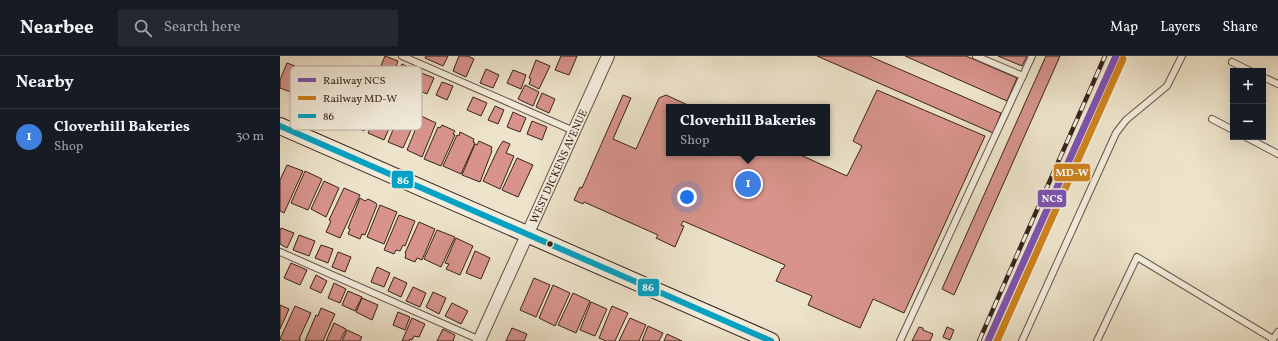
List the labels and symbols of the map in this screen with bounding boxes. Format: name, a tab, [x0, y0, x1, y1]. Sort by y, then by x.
legend	[290, 66, 422, 130]
text: Railway NCS	[323, 74, 386, 89]
text: Railway MD-W	[323, 92, 397, 107]
street label: WEST DICKENS AVENUE	[527, 107, 592, 226]
text: 86	[323, 110, 335, 125]
line badge: MD-W	[1053, 163, 1091, 182]
text: MD-W	[1055, 166, 1089, 181]
pin: 1	[735, 169, 761, 199]
line badge: 86	[391, 170, 414, 189]
text: 86	[397, 174, 409, 189]
your location	[677, 187, 697, 207]
line badge: NCS	[1037, 189, 1067, 208]
text: NCS	[1041, 192, 1063, 207]
unlabelled marker	[545, 239, 555, 249]
line badge: 86	[637, 278, 660, 297]
text: 86	[642, 281, 654, 296]

